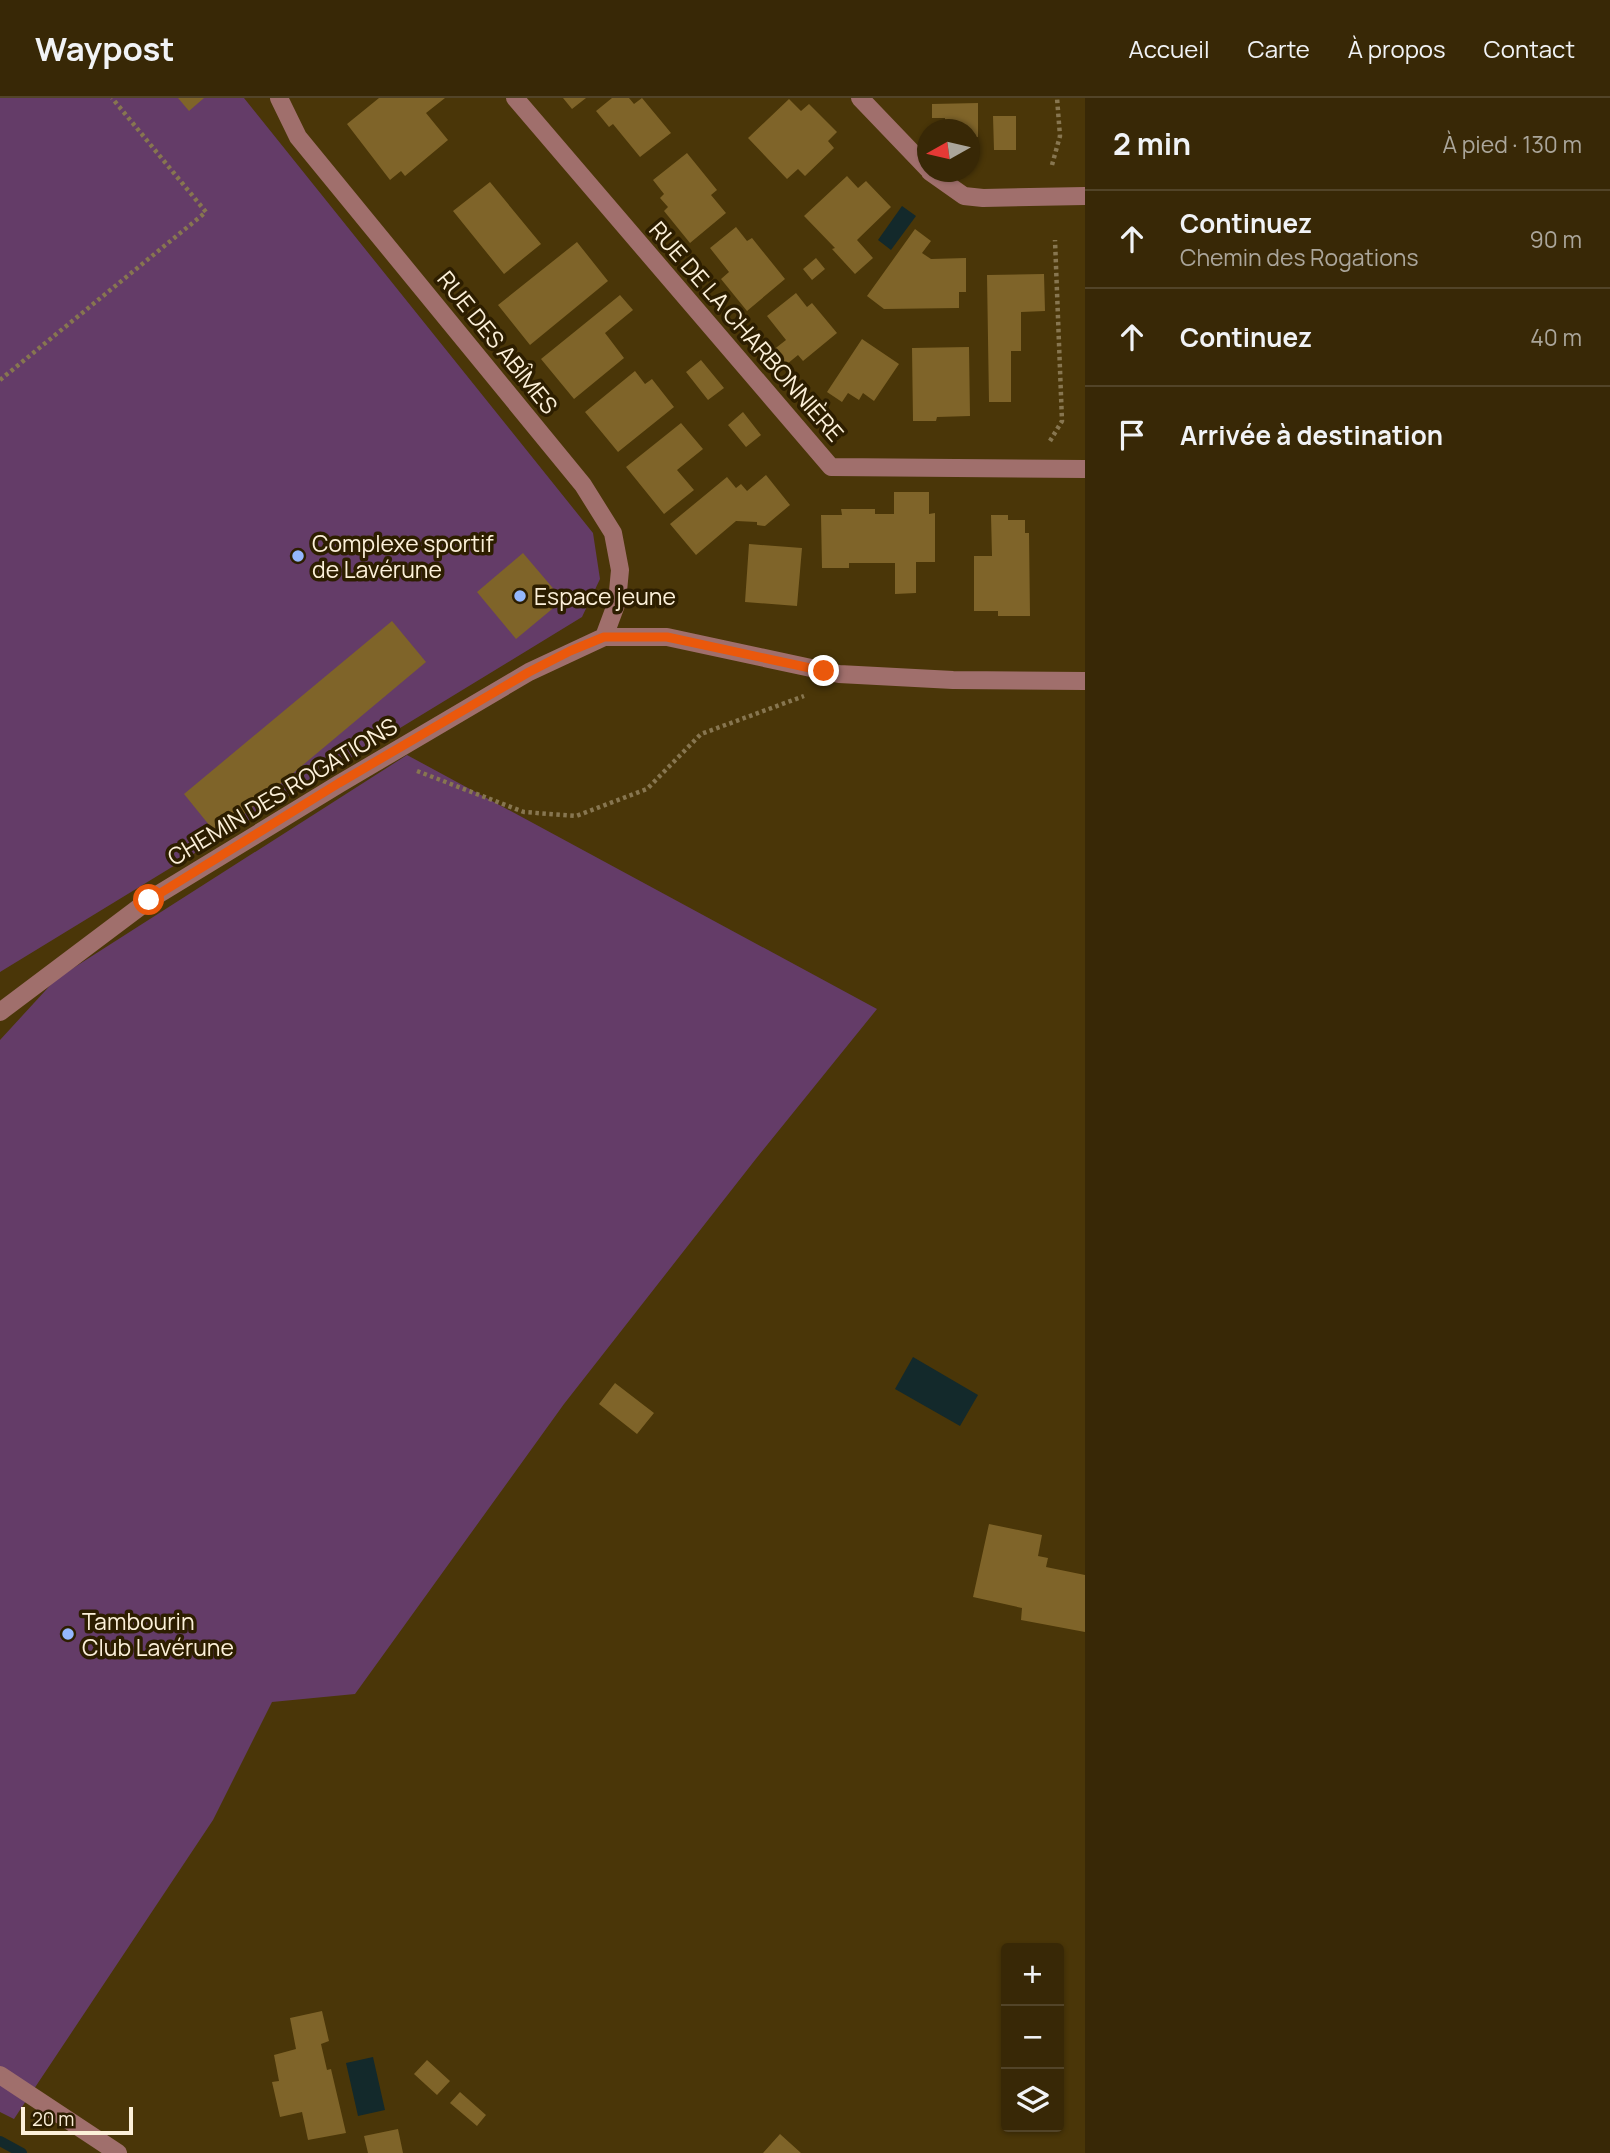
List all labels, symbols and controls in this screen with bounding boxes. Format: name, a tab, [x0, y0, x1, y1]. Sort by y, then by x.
text: Waypost	[35, 26, 175, 71]
text: Accueil	[1129, 32, 1209, 65]
text: Carte	[1247, 32, 1310, 65]
text: À propos	[1348, 32, 1446, 65]
text: Contact	[1484, 32, 1575, 65]
north arrow	[917, 119, 980, 182]
text: 2 min	[1113, 123, 1191, 164]
text: À pied · 130 m	[1443, 128, 1582, 160]
text: Continuez	[1180, 205, 1312, 241]
street label: RUE DE LA CHARBONNIÈRE	[642, 214, 852, 448]
icon: ahead	[1113, 220, 1151, 258]
text: 90 m	[1530, 223, 1582, 255]
text: Chemin des Rogations	[1180, 241, 1419, 273]
street label: RUE DES ABÎMES	[430, 264, 566, 420]
icon: ahead	[1113, 318, 1151, 356]
text: Continuez	[1180, 319, 1312, 355]
text: 40 m	[1530, 321, 1582, 353]
icon: arrive	[1113, 416, 1151, 454]
text: Arrivée à destination	[1180, 417, 1443, 453]
place label: Complexe sportif de Lavérune	[312, 527, 494, 585]
marker: Complexe sportif de Lavérune	[290, 548, 306, 564]
place label: Espace jeune	[534, 580, 676, 612]
marker: Espace jeune	[512, 588, 528, 604]
route end	[808, 655, 839, 686]
street label: CHEMIN DES ROGATIONS	[161, 710, 403, 872]
route start	[133, 884, 164, 915]
place label: Tambourin Club Lavérune	[82, 1605, 234, 1663]
marker: Tambourin Club Lavérune	[60, 1626, 76, 1642]
map controls	[1001, 1943, 1064, 2132]
button: +	[1001, 1943, 1064, 2006]
button: −	[1001, 2006, 1064, 2069]
button: layers	[1001, 2069, 1064, 2132]
scale bar	[21, 2104, 133, 2136]
text: 20 m	[32, 2106, 74, 2132]

